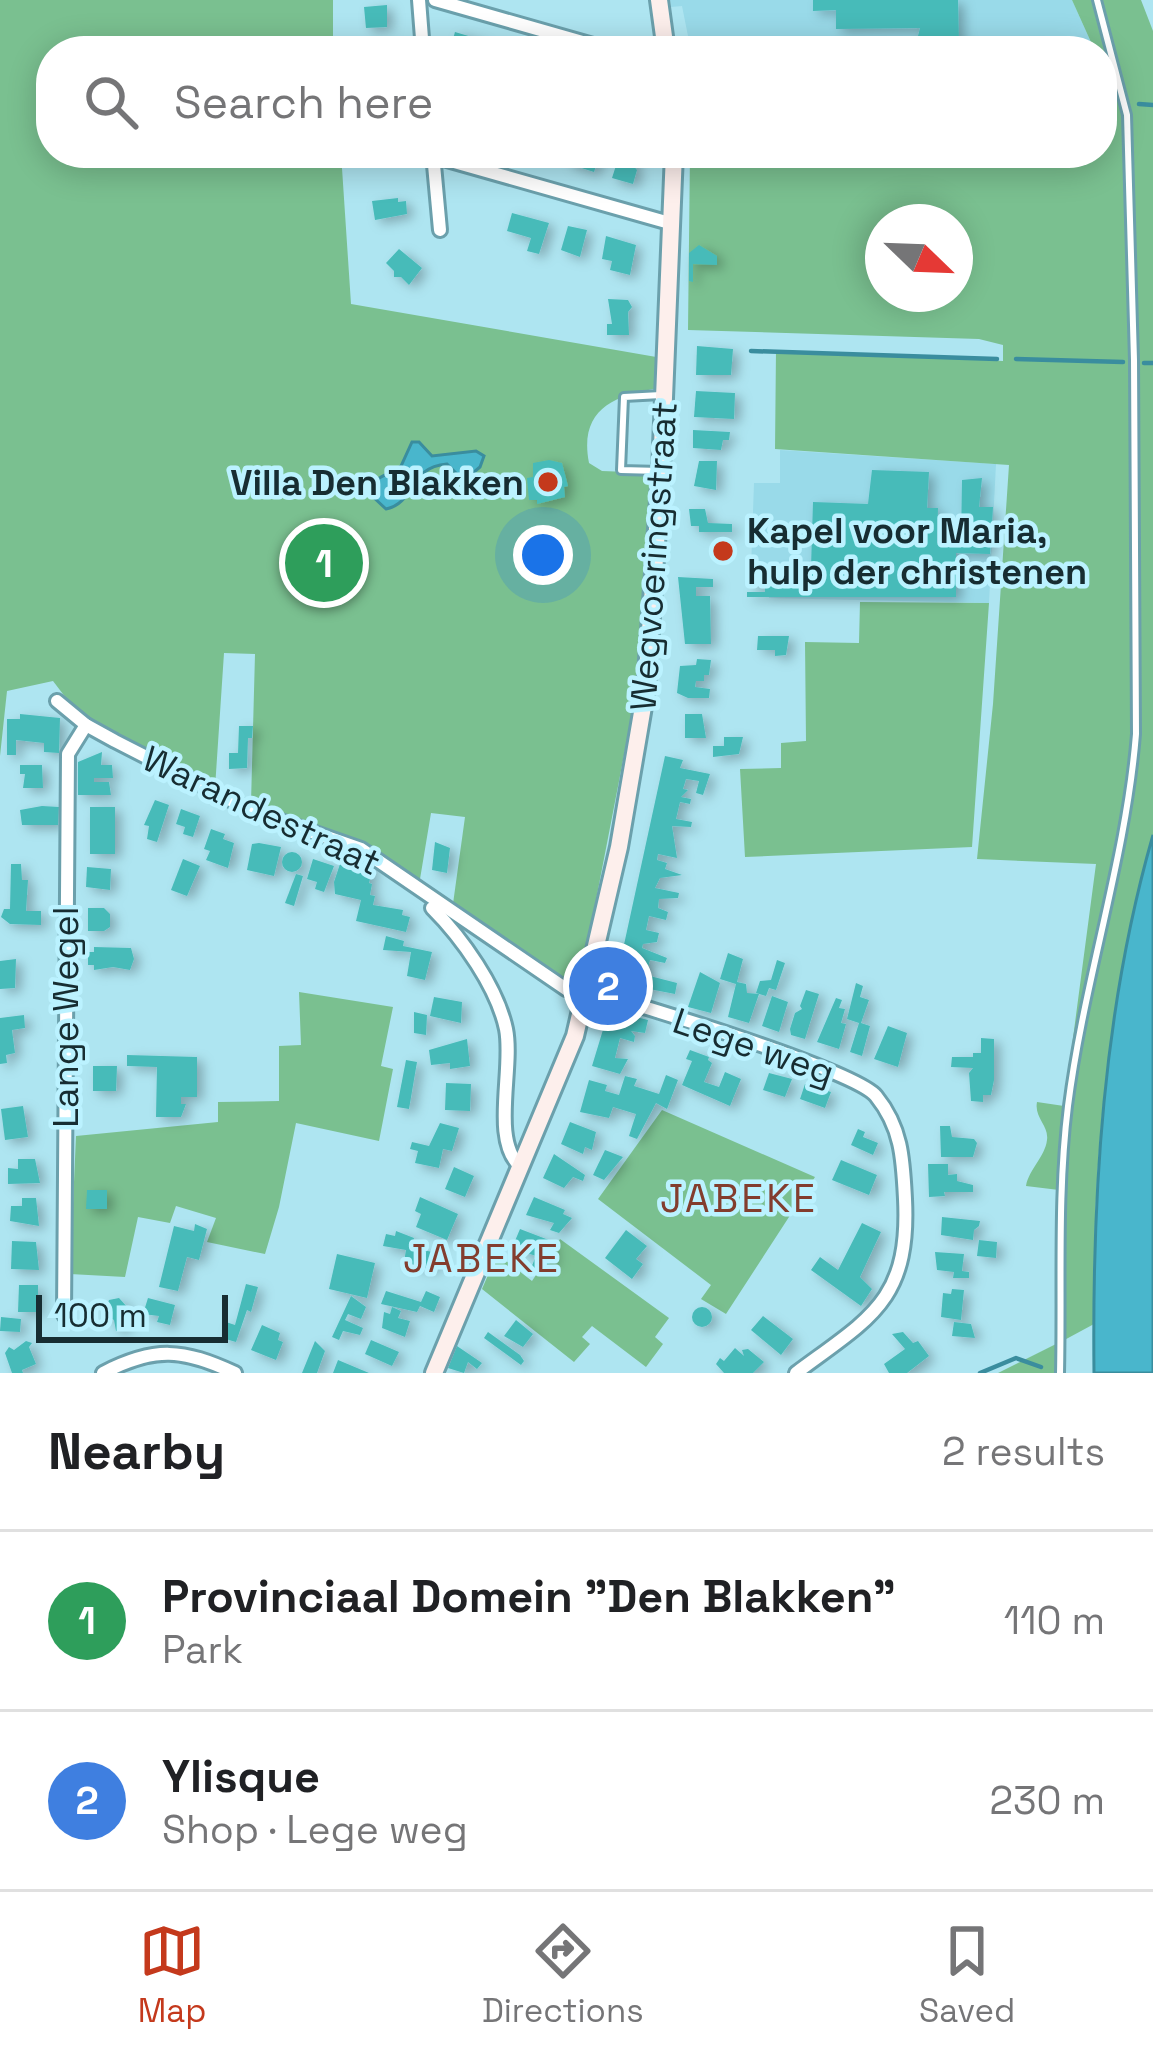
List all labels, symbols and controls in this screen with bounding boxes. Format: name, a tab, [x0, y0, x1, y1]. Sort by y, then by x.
search box	[36, 36, 1117, 168]
icon: search	[78, 69, 144, 135]
text: Search here	[174, 74, 433, 131]
north arrow	[865, 204, 973, 312]
street label: Wegvoeringstraat	[620, 400, 688, 712]
place label: Villa Den Blakken	[230, 460, 524, 506]
marker: Villa Den Blakken	[535, 469, 561, 495]
place label: Kapel voor Maria, hulp der christenen	[747, 508, 1087, 595]
pin: 1	[285, 518, 363, 608]
your location	[513, 525, 573, 585]
marker: Kapel voor Maria, hulp der christenen	[710, 538, 736, 564]
street label: Warandestraat	[135, 736, 388, 886]
street label: Lange Wegel	[43, 906, 89, 1128]
pin: 2	[569, 941, 647, 1031]
street label: Lege weg	[667, 998, 840, 1096]
district label: JABEKE	[660, 1174, 818, 1223]
district label: JABEKE	[403, 1234, 561, 1283]
scale bar	[36, 1289, 228, 1342]
text: 100 m	[54, 1295, 147, 1337]
text: Nearby	[48, 1419, 225, 1484]
text: 2 results	[942, 1427, 1105, 1476]
text: Provinciaal Domein "Den Blakken"	[162, 1568, 896, 1625]
text: 1	[78, 1596, 96, 1645]
text: 110 m	[1004, 1596, 1105, 1645]
text: Park	[162, 1625, 243, 1674]
text: Ylisque	[162, 1748, 320, 1805]
text: 2	[75, 1776, 99, 1825]
text: 230 m	[990, 1776, 1105, 1825]
text: Shop · Lege weg	[162, 1805, 468, 1854]
tab: Map	[138, 1918, 206, 2032]
tab: Directions	[482, 1918, 644, 2032]
tab: Saved	[919, 1918, 1015, 2032]

